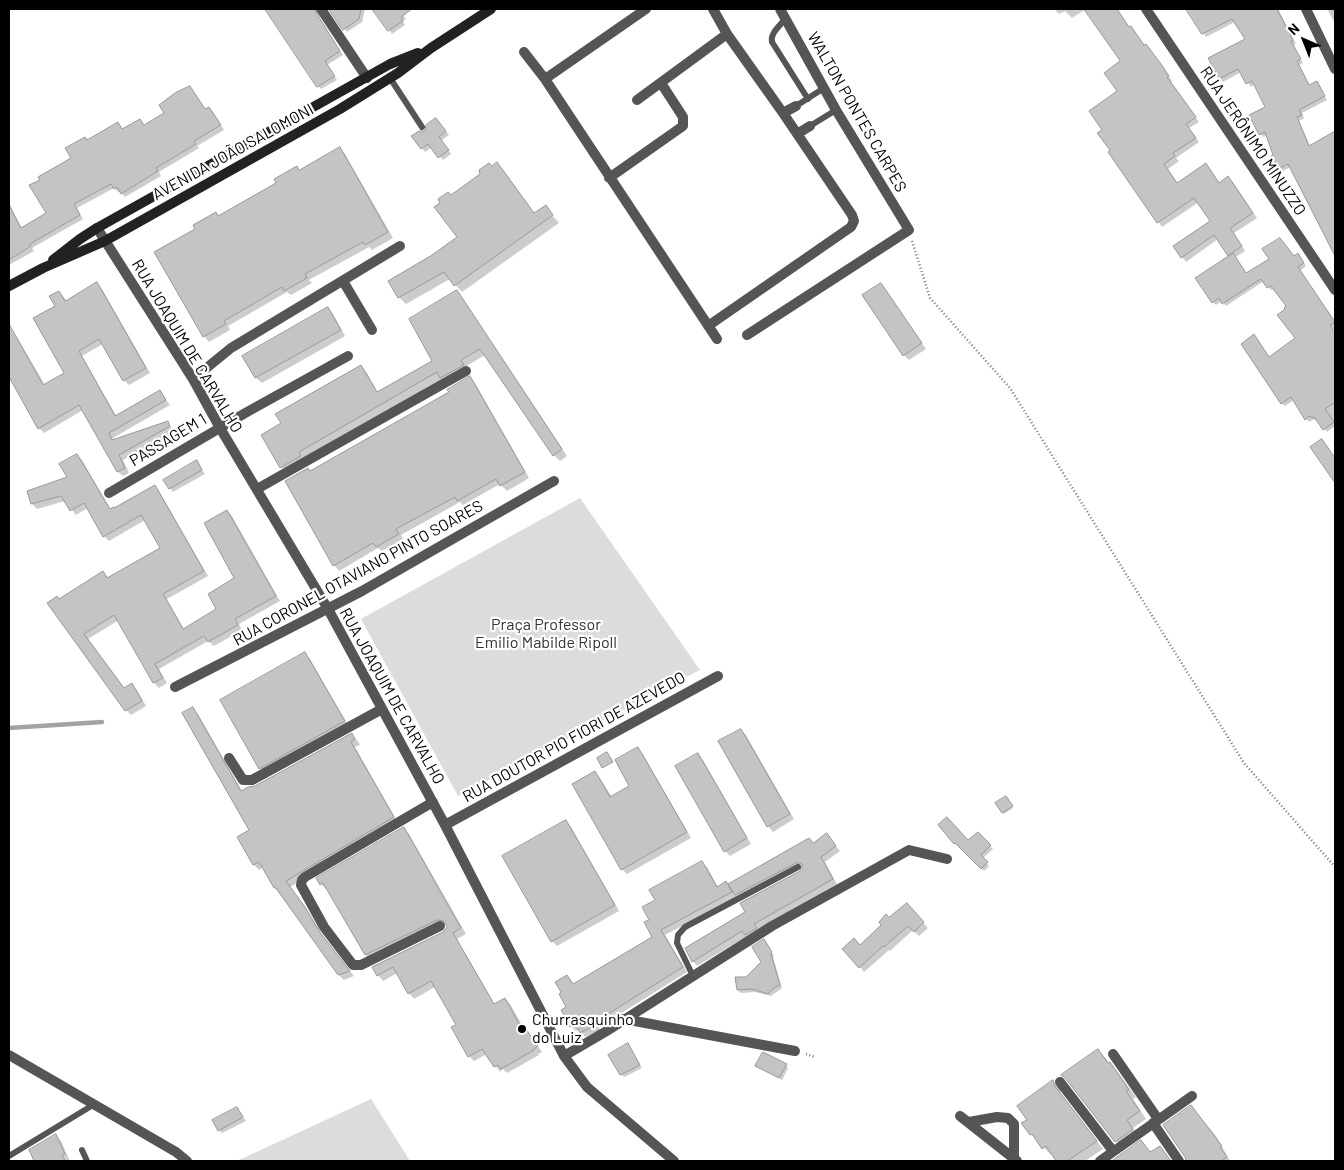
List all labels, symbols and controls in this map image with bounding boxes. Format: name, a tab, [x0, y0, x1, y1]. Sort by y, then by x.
north arrow	[1279, 15, 1329, 65]
text: N	[1284, 20, 1302, 38]
street label: WALTON PONTES CARPES	[803, 29, 911, 195]
street label: RUA JERÔNIMO MINUZZO	[1196, 63, 1310, 219]
street label: AVENIDA JOÃO SALOMONI	[149, 100, 317, 204]
street label: RUA JOAQUIM DE CARVALHO	[128, 256, 246, 436]
street label: PASSAGEM 1	[126, 410, 210, 470]
street label: RUA CORONEL OTAVIANO PINTO SOARES	[230, 496, 486, 650]
street label: RUA JOAQUIM DE CARVALHO	[335, 604, 449, 788]
park label: Praça Professor Emilio Mabilde Ripoll	[475, 615, 617, 653]
street label: RUA DOUTOR PIO FIORI DE AZEVEDO	[459, 668, 689, 806]
place label: Churrasquinho do Luiz	[532, 1010, 634, 1048]
marker: Churrasquinho do Luiz	[516, 1023, 528, 1035]

